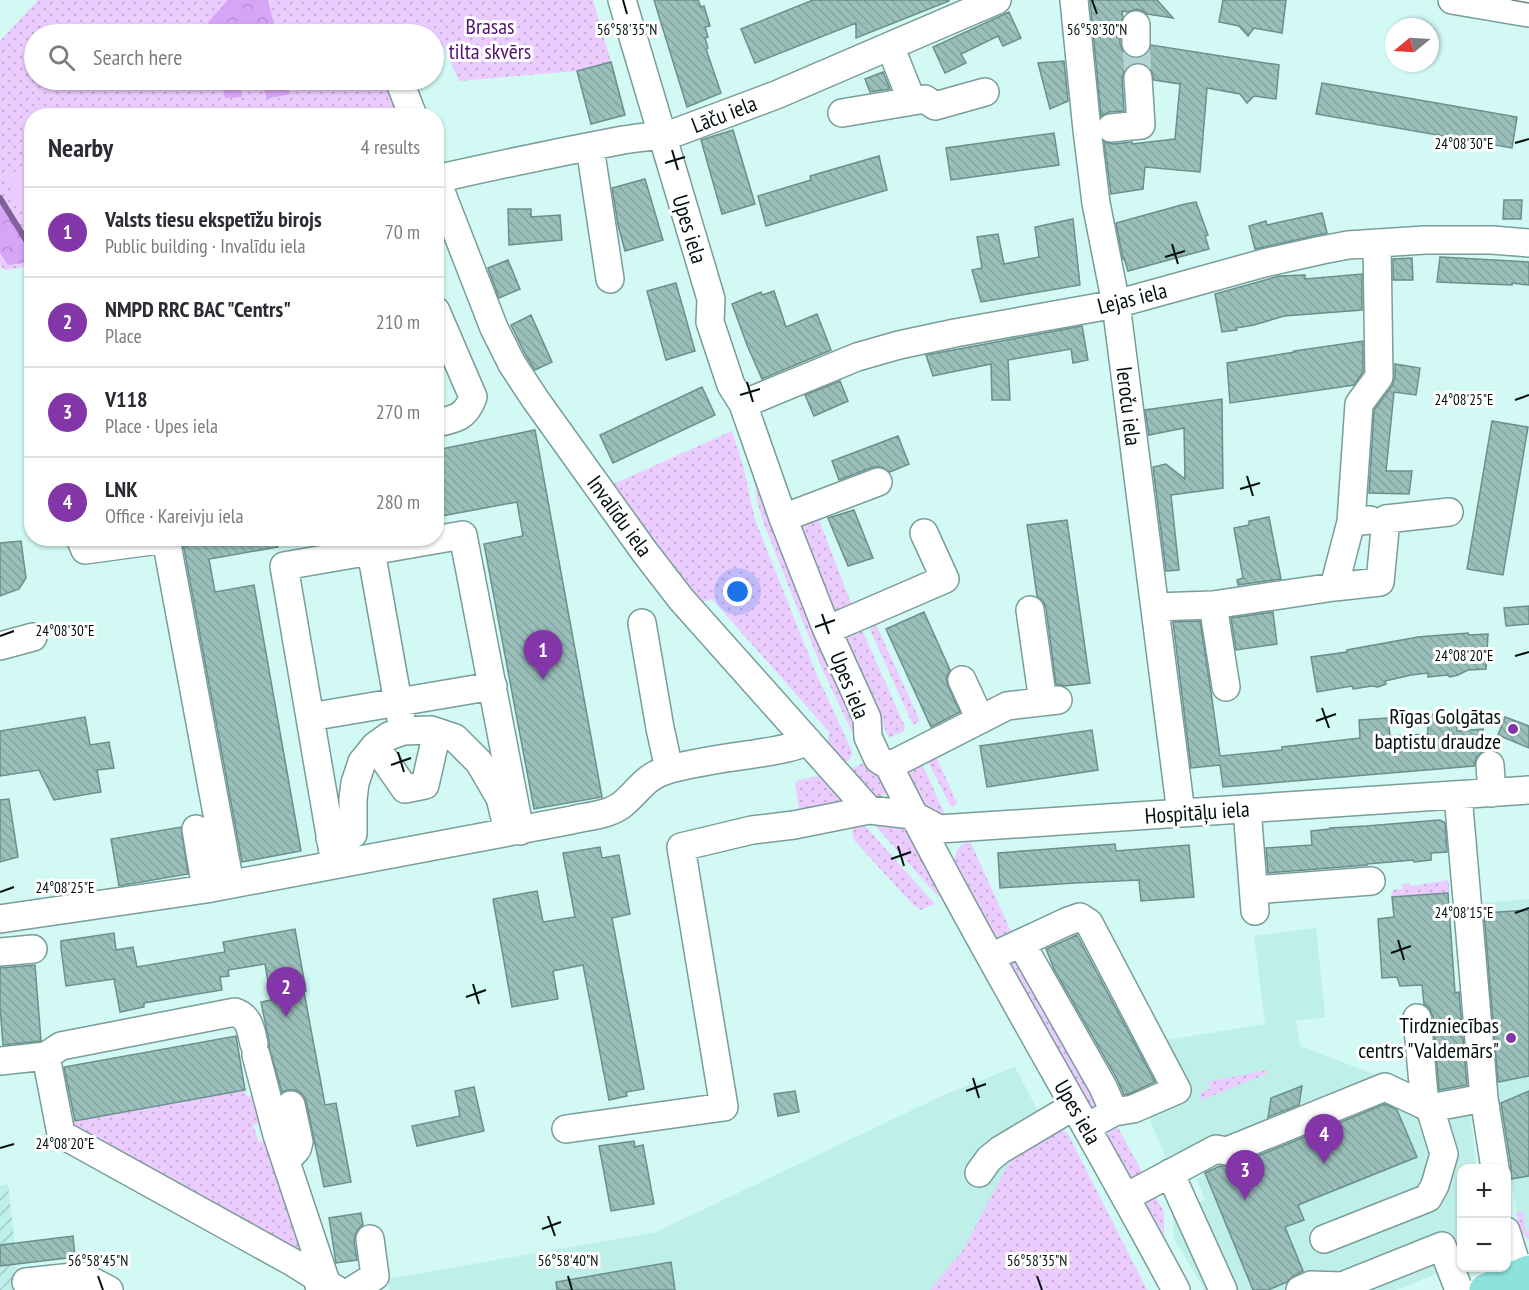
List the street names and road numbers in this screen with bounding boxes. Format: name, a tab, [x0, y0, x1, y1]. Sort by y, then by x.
street label: Lāču iela	[687, 89, 761, 139]
street label: Upes iela	[666, 191, 714, 267]
street label: Lejas iela	[1094, 276, 1170, 320]
street label: Ieroču iela	[1110, 365, 1148, 447]
street label: Invalīdu iela	[581, 470, 659, 562]
street label: Upes iela	[824, 647, 876, 723]
street label: Hospitāļu iela	[1144, 794, 1250, 830]
street label: Upes iela	[1048, 1075, 1108, 1149]

